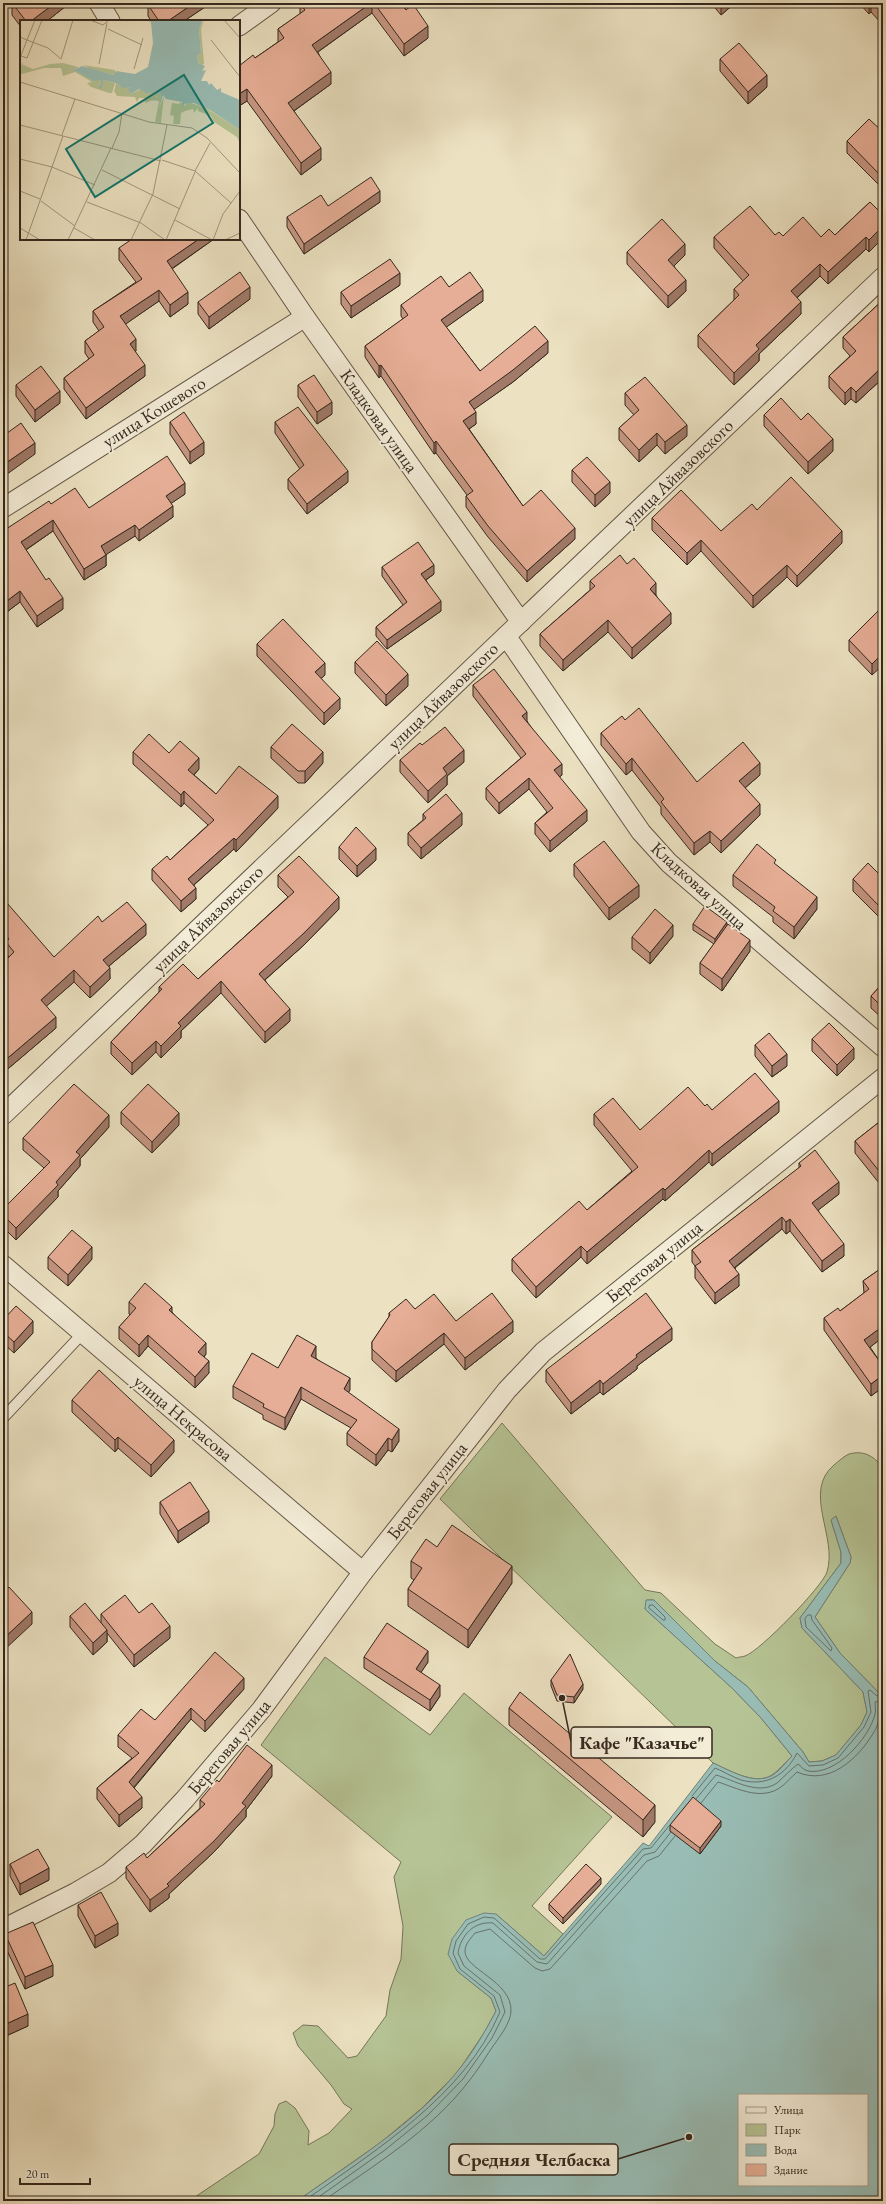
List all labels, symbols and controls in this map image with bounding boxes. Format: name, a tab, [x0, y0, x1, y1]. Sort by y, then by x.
inset map	[20, 20, 240, 240]
street label: Кладковая улица	[335, 364, 424, 478]
street label: улица Кошевого	[98, 371, 210, 452]
street label: улица Айвазовского	[617, 414, 738, 531]
street label: улица Айвазовского	[382, 637, 503, 754]
street label: Кладковая улица	[646, 836, 753, 935]
street label: улица Айвазовского	[147, 860, 268, 977]
street label: Береговая улица	[601, 1215, 707, 1308]
street label: улица Некрасова	[129, 1369, 238, 1466]
street label: Береговая улица	[381, 1437, 472, 1544]
street label: Береговая улица	[182, 1694, 276, 1799]
callout: Кафе "Казачье"	[571, 1727, 712, 1758]
text: Кафе "Казачье"	[579, 1730, 705, 1755]
legend	[738, 2094, 868, 2186]
text: Улица	[773, 2102, 804, 2118]
text: Парк	[774, 2122, 801, 2138]
text: Вода	[774, 2142, 797, 2158]
callout: Средняя Челбаска	[449, 2144, 618, 2175]
text: Средняя Челбаска	[457, 2147, 611, 2172]
scale bar	[20, 2160, 90, 2186]
text: Здание	[774, 2162, 808, 2178]
text: 20 m	[26, 2166, 50, 2182]

